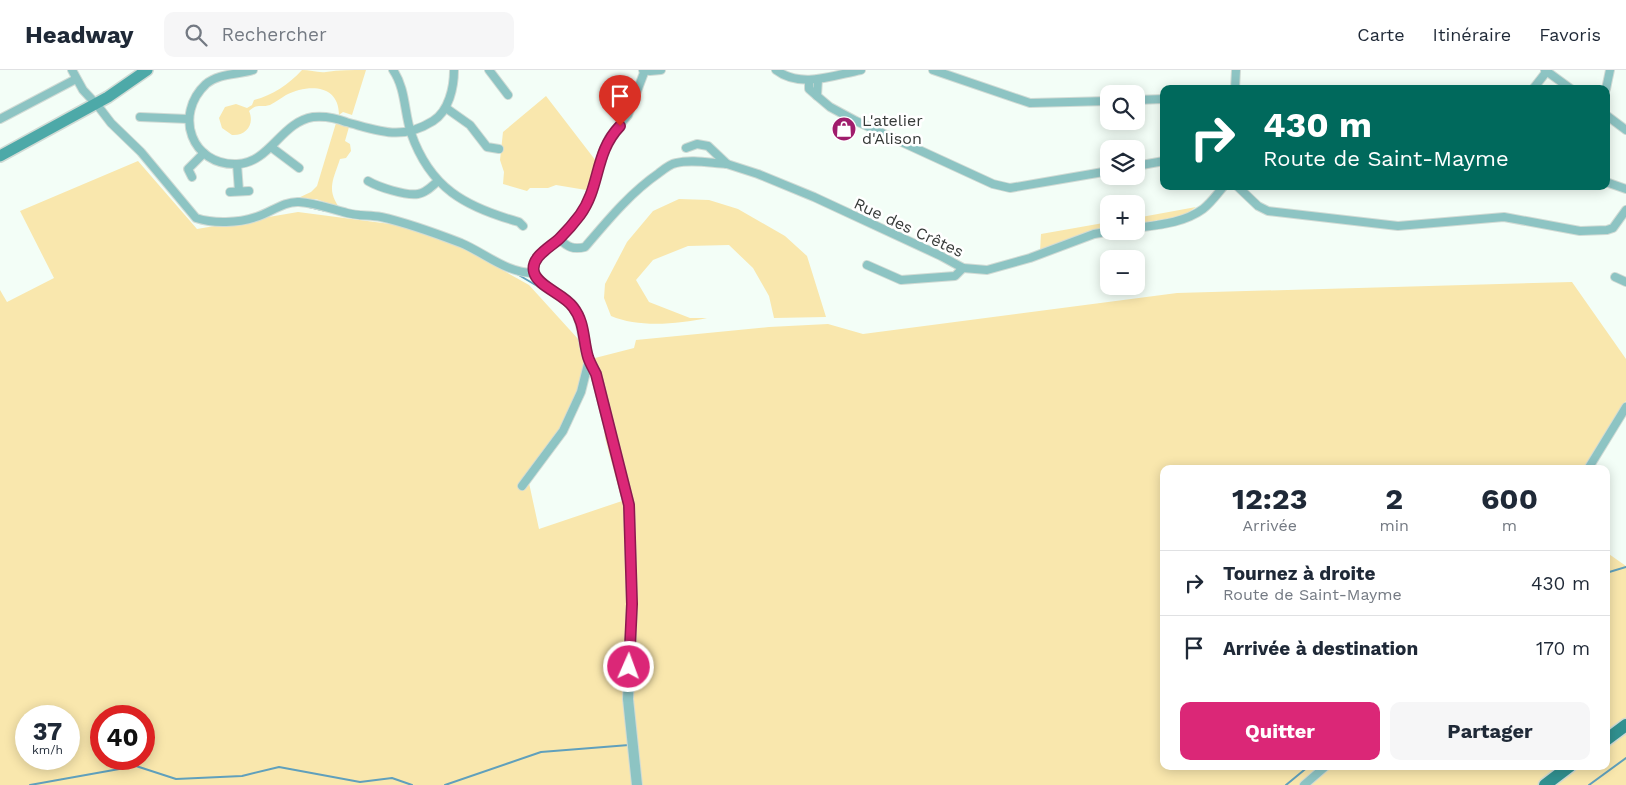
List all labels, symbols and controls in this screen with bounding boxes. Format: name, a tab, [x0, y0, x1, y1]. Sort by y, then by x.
search box	[164, 12, 514, 57]
text: Headway	[25, 21, 134, 49]
icon: search	[182, 21, 210, 49]
text: Rechercher	[222, 23, 327, 46]
text: Carte	[1357, 24, 1405, 45]
text: Itinéraire	[1433, 24, 1511, 45]
text: Favoris	[1539, 24, 1601, 45]
pin	[599, 75, 641, 126]
icon: arrive	[606, 82, 634, 110]
map controls	[1100, 85, 1145, 295]
button: search	[1100, 85, 1145, 130]
text: 430 m	[1263, 104, 1372, 146]
icon: right	[1180, 105, 1245, 170]
place label: L'atelier d'Alison	[862, 111, 923, 148]
shop icon: L'atelier d'Alison	[831, 116, 857, 142]
button: layers	[1100, 140, 1145, 185]
text: Route de Saint-Mayme	[1263, 146, 1509, 171]
street label: Rue des Crêtes	[851, 194, 967, 261]
button: +	[1100, 195, 1145, 240]
button: −	[1100, 250, 1145, 295]
text: 12:23	[1232, 481, 1308, 516]
text: 2	[1385, 481, 1403, 516]
text: 600	[1481, 481, 1538, 516]
text: Arrivée	[1242, 516, 1297, 535]
text: min	[1379, 516, 1409, 535]
text: m	[1502, 516, 1517, 535]
text: Tournez à droite	[1223, 562, 1375, 585]
icon: right	[1180, 569, 1208, 597]
text: 430 m	[1531, 572, 1590, 595]
text: Route de Saint-Mayme	[1223, 585, 1402, 604]
icon: arrive	[1180, 634, 1208, 662]
text: Arrivée à destination	[1223, 637, 1418, 660]
text: 170 m	[1536, 637, 1590, 660]
position arrow	[602, 640, 654, 692]
button: Quitter	[1180, 702, 1380, 760]
button: Partager	[1390, 702, 1590, 760]
speed limit sign: 40	[90, 705, 155, 770]
text: 37	[33, 717, 62, 746]
text: km/h	[32, 743, 63, 757]

